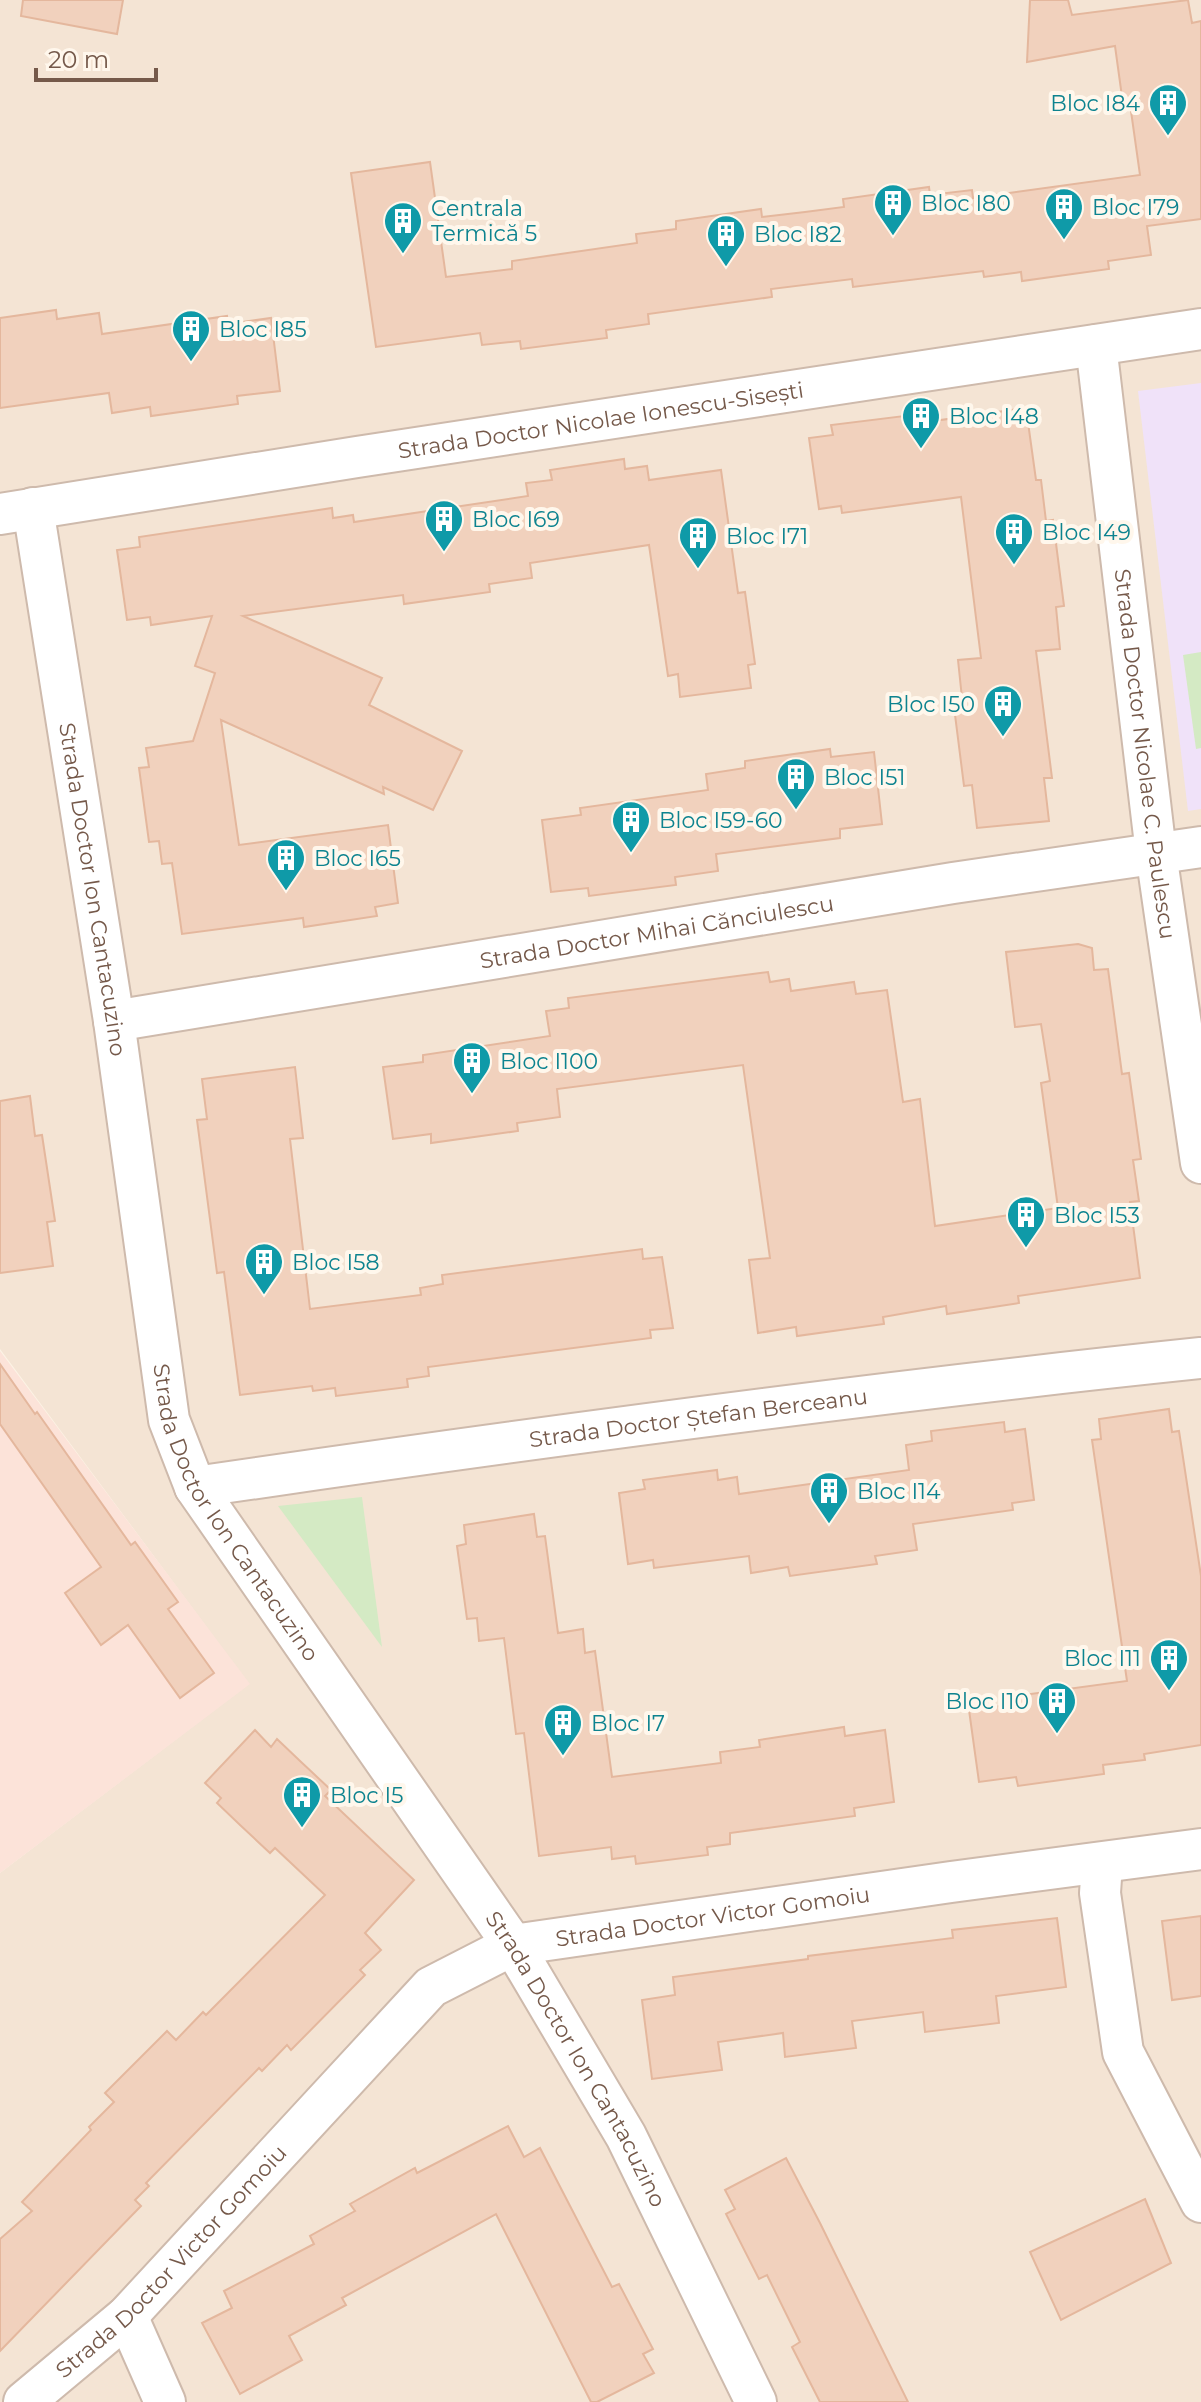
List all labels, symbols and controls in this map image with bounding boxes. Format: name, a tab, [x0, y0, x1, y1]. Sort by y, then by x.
scale bar	[36, 32, 156, 82]
text: 20 m	[48, 45, 109, 74]
building icon: Bloc I84	[1147, 82, 1189, 137]
place label: Bloc I84	[1050, 90, 1140, 117]
building icon: Bloc I80	[872, 182, 914, 237]
building icon: Bloc I79	[1043, 186, 1085, 241]
place label: Bloc I80	[921, 190, 1011, 217]
place label: Bloc I79	[1092, 194, 1179, 221]
place label: Centrala Termică 5	[431, 195, 537, 247]
building icon: Centrala Termică 5	[382, 200, 424, 255]
building icon: Bloc I82	[705, 213, 747, 268]
place label: Bloc I82	[754, 221, 842, 248]
building icon: Bloc I85	[170, 308, 212, 363]
place label: Bloc I85	[219, 316, 307, 343]
street label: Strada Doctor Nicolae Ionescu-Sisești	[396, 376, 805, 465]
building icon: Bloc I48	[900, 395, 942, 450]
place label: Bloc I48	[949, 403, 1039, 430]
building icon: Bloc I69	[423, 498, 465, 553]
place label: Bloc I69	[472, 506, 560, 533]
building icon: Bloc I49	[993, 511, 1035, 566]
building icon: Bloc I71	[677, 515, 719, 570]
place label: Bloc I49	[1042, 519, 1131, 546]
place label: Bloc I71	[726, 523, 808, 550]
street label: Strada Doctor Nicolae C. Paulescu	[1109, 567, 1181, 941]
building icon: Bloc I50	[982, 683, 1024, 738]
place label: Bloc I50	[887, 691, 975, 718]
street label: Strada Doctor Ion Cantacuzino	[53, 721, 132, 1058]
building icon: Bloc I51	[775, 756, 817, 811]
place label: Bloc I51	[824, 764, 906, 791]
building icon: Bloc I59-60	[610, 799, 652, 854]
place label: Bloc I59-60	[659, 807, 783, 834]
building icon: Bloc I65	[265, 837, 307, 892]
place label: Bloc I65	[314, 845, 401, 872]
street label: Strada Doctor Mihai Cănciulescu	[478, 890, 836, 975]
building icon: Bloc I100	[451, 1040, 493, 1095]
place label: Bloc I100	[500, 1048, 598, 1075]
building icon: Bloc I53	[1005, 1194, 1047, 1249]
place label: Bloc I53	[1054, 1202, 1140, 1229]
building icon: Bloc I58	[243, 1241, 285, 1296]
place label: Bloc I58	[292, 1249, 380, 1276]
street label: Strada Doctor Ion Cantacuzino	[147, 1362, 325, 1666]
street label: Strada Doctor Ștefan Berceanu	[527, 1383, 869, 1454]
building icon: Bloc I14	[808, 1470, 850, 1525]
place label: Bloc I14	[857, 1478, 941, 1505]
building icon: Bloc I11	[1148, 1637, 1190, 1692]
place label: Bloc I11	[1064, 1645, 1141, 1672]
building icon: Bloc I10	[1036, 1680, 1078, 1735]
place label: Bloc I10	[945, 1688, 1029, 1715]
building icon: Bloc I7	[542, 1702, 584, 1757]
place label: Bloc I7	[591, 1710, 665, 1737]
building icon: Bloc I5	[281, 1774, 323, 1829]
place label: Bloc I5	[330, 1782, 404, 1809]
street label: Strada Doctor Victor Gomoiu	[554, 1881, 872, 1953]
street label: Strada Doctor Ion Cantacuzino	[480, 1906, 672, 2212]
street label: Strada Doctor Victor Gomoiu	[50, 2139, 292, 2384]

